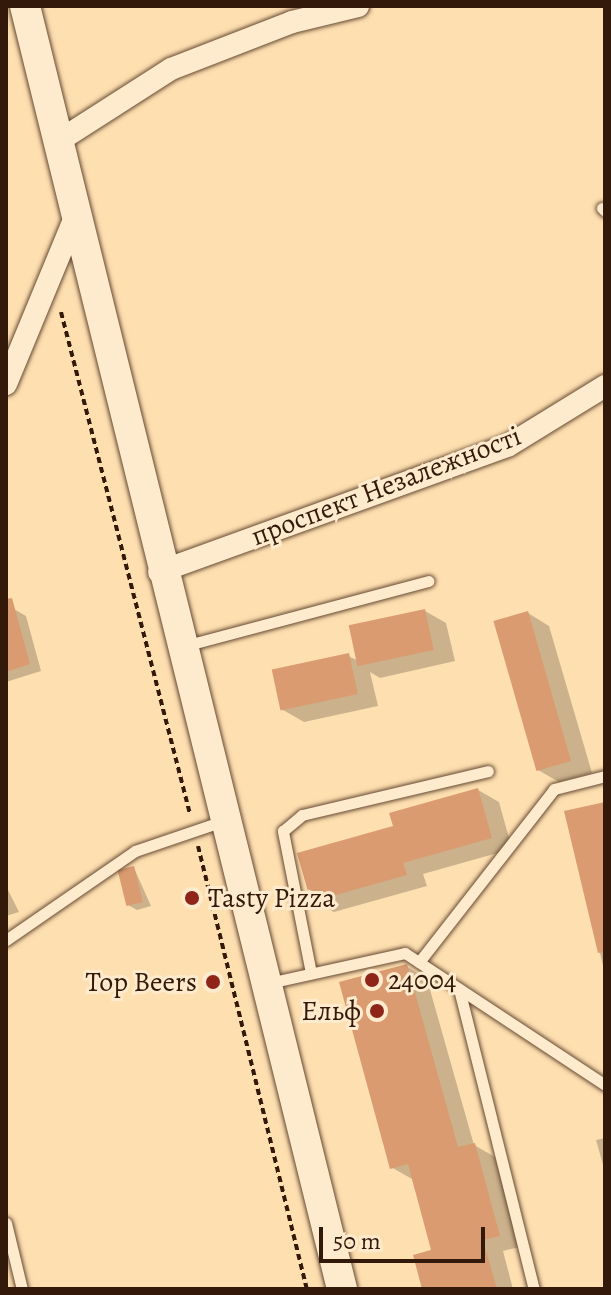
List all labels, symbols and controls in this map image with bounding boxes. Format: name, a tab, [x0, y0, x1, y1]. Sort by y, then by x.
street label: проспект Незалежності	[246, 419, 526, 553]
place label: Tasty Pizza	[208, 881, 335, 915]
marker: Tasty Pizza	[183, 889, 201, 907]
place label: 24004	[388, 963, 457, 997]
place label: Top Beers	[86, 965, 197, 999]
marker: 24004	[363, 971, 381, 989]
marker: Top Beers	[204, 973, 222, 991]
place label: Ельф	[301, 994, 361, 1028]
marker: Ельф	[368, 1002, 386, 1020]
scale bar	[323, 1211, 489, 1261]
text: 50 m	[333, 1225, 381, 1257]

